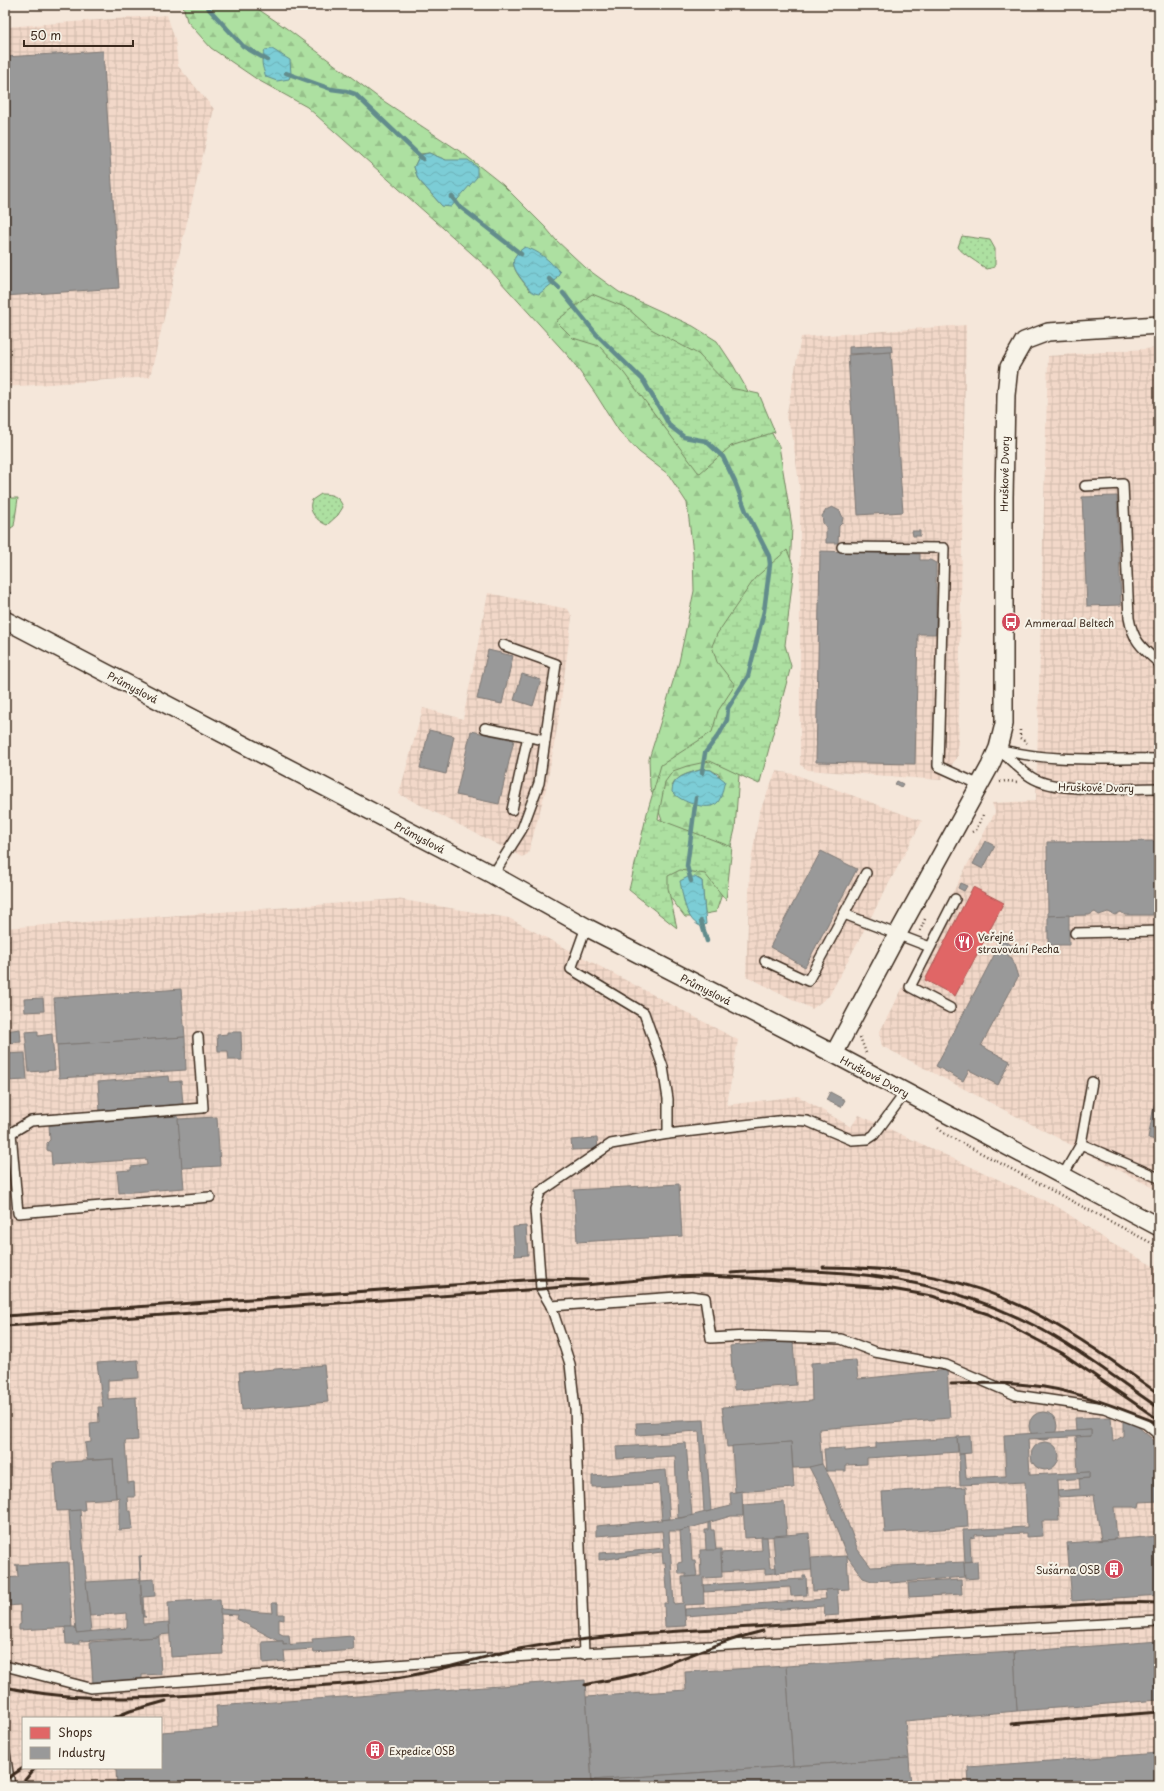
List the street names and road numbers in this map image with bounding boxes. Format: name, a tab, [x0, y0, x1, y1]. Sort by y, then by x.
street label: Hruškové Dvory	[996, 436, 1013, 512]
street label: Průmyslová	[105, 667, 162, 708]
street label: Hruškové Dvory	[1058, 779, 1134, 796]
street label: Průmyslová	[392, 817, 449, 858]
street label: Průmyslová	[678, 970, 735, 1009]
street label: Hruškové Dvory	[837, 1052, 912, 1101]

